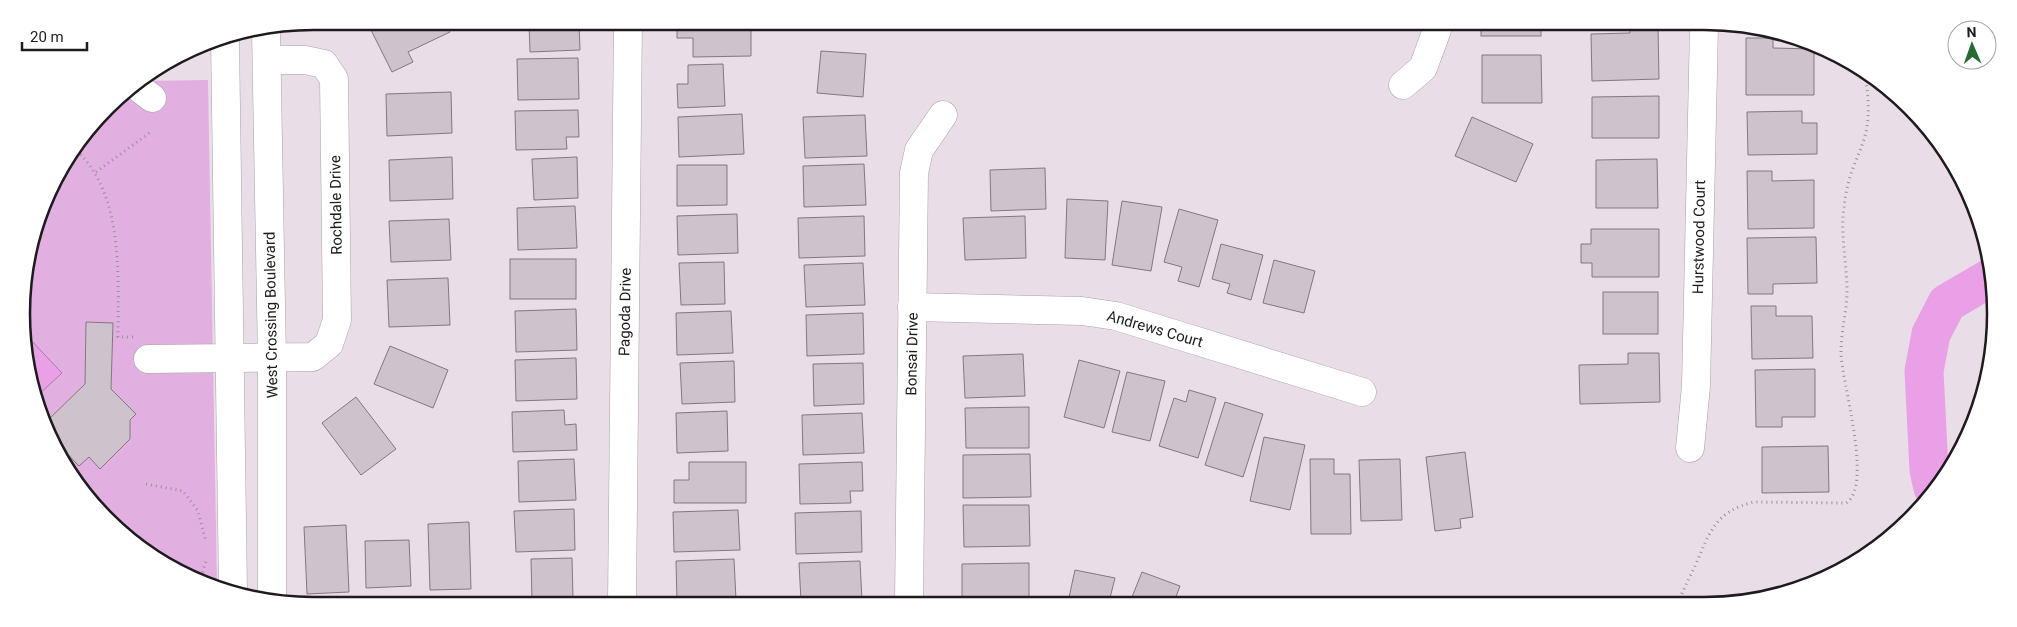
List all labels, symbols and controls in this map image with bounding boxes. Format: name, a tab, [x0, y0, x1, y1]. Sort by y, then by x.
scale bar	[22, 20, 88, 52]
north arrow	[1947, 20, 1997, 70]
text: N	[1966, 24, 1977, 40]
text: 20 m	[30, 28, 64, 46]
street label: Rochdale Drive	[326, 155, 346, 255]
street label: Hurstwood Court	[1689, 180, 1709, 294]
street label: West Crossing Boulevard	[261, 232, 281, 398]
street label: Pagoda Drive	[615, 268, 635, 356]
street label: Andrews Court	[1105, 307, 1205, 351]
street label: Bonsai Drive	[902, 312, 922, 396]

